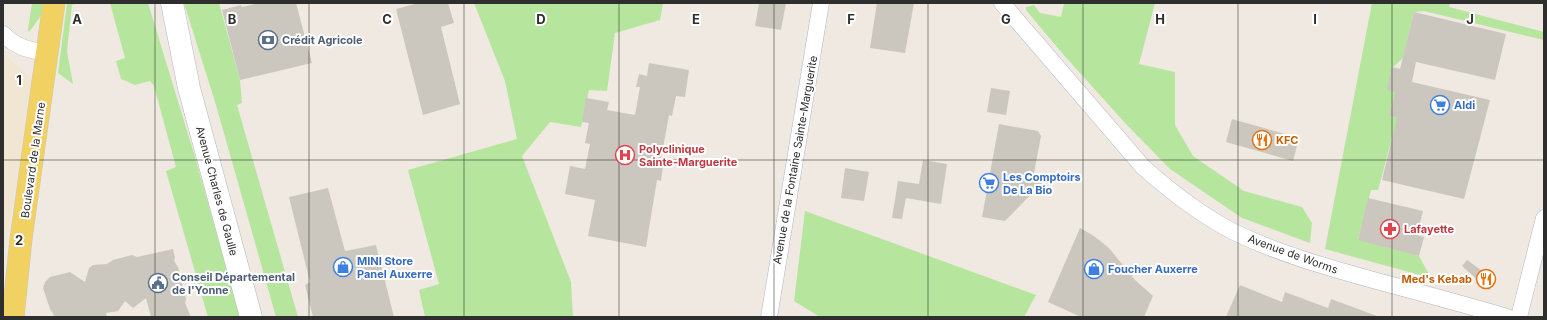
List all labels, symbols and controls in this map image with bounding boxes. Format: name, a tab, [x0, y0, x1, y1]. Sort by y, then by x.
text: A	[72, 11, 82, 27]
text: B	[228, 11, 237, 27]
text: C	[382, 11, 392, 27]
text: D	[536, 11, 546, 27]
text: E	[692, 11, 700, 27]
text: F	[847, 11, 855, 27]
text: G	[1001, 11, 1011, 27]
text: H	[1155, 11, 1165, 27]
text: I	[1313, 11, 1317, 27]
text: J	[1466, 11, 1474, 27]
bank icon: Crédit Agricole	[257, 29, 279, 51]
place label: Crédit Agricole	[282, 33, 363, 47]
street label: Avenue de la Fontaine Sainte-Marguerite	[770, 55, 820, 265]
text: 1	[16, 72, 22, 88]
supermarket icon: Aldi	[1429, 94, 1451, 116]
place label: Aldi	[1454, 98, 1475, 112]
street label: Boulevard de la Marne	[18, 101, 48, 219]
street label: Avenue Charles de Gaulle	[193, 125, 241, 257]
restaurant icon: KFC	[1251, 129, 1273, 151]
place label: KFC	[1276, 133, 1299, 147]
place label: Polyclinique Sainte-Marguerite	[639, 142, 738, 169]
hospital icon: Polyclinique Sainte-Marguerite	[614, 144, 636, 166]
place label: Les Comptoirs De La Bio	[1003, 170, 1081, 197]
supermarket icon: Les Comptoirs De La Bio	[978, 172, 1000, 194]
pharmacy icon: Lafayette	[1379, 218, 1401, 240]
place label: Lafayette	[1404, 222, 1455, 236]
street label: Avenue de Worms	[1246, 231, 1340, 277]
text: 2	[15, 232, 23, 248]
place label: MINI Store Panel Auxerre	[357, 254, 433, 281]
shop icon: MINI Store Panel Auxerre	[332, 256, 354, 278]
shop icon: Foucher Auxerre	[1083, 258, 1105, 280]
place label: Foucher Auxerre	[1108, 262, 1198, 276]
restaurant icon: Med's Kebab	[1475, 268, 1497, 290]
place label: Conseil Départemental de l'Yonne	[172, 270, 295, 297]
public building icon: Conseil Départemental de l'Yonne	[147, 272, 169, 294]
place label: Med's Kebab	[1401, 272, 1472, 286]

